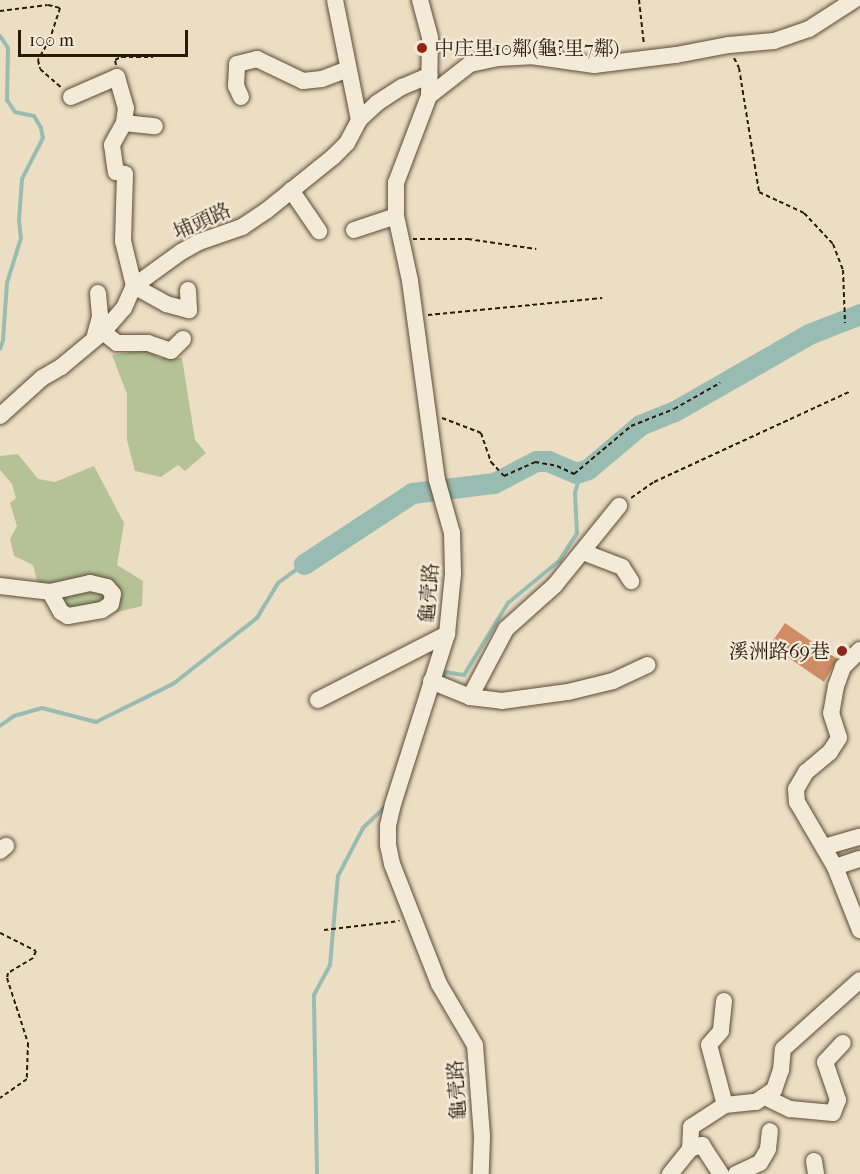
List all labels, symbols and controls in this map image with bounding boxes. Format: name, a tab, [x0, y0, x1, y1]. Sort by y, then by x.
scale bar	[21, 18, 190, 56]
text: 100 m	[29, 30, 74, 51]
place label: 中庄里10鄰(龜?里7鄰)	[434, 36, 619, 60]
marker: 中庄里10鄰(龜?里7鄰)	[415, 41, 429, 55]
street label: 埔頭路	[170, 198, 234, 244]
street label: 龜壳路	[415, 562, 443, 624]
place label: 溪洲路69巷	[729, 639, 830, 663]
marker: 溪洲路69巷	[835, 644, 849, 658]
street label: 龜壳路	[443, 1059, 471, 1121]

